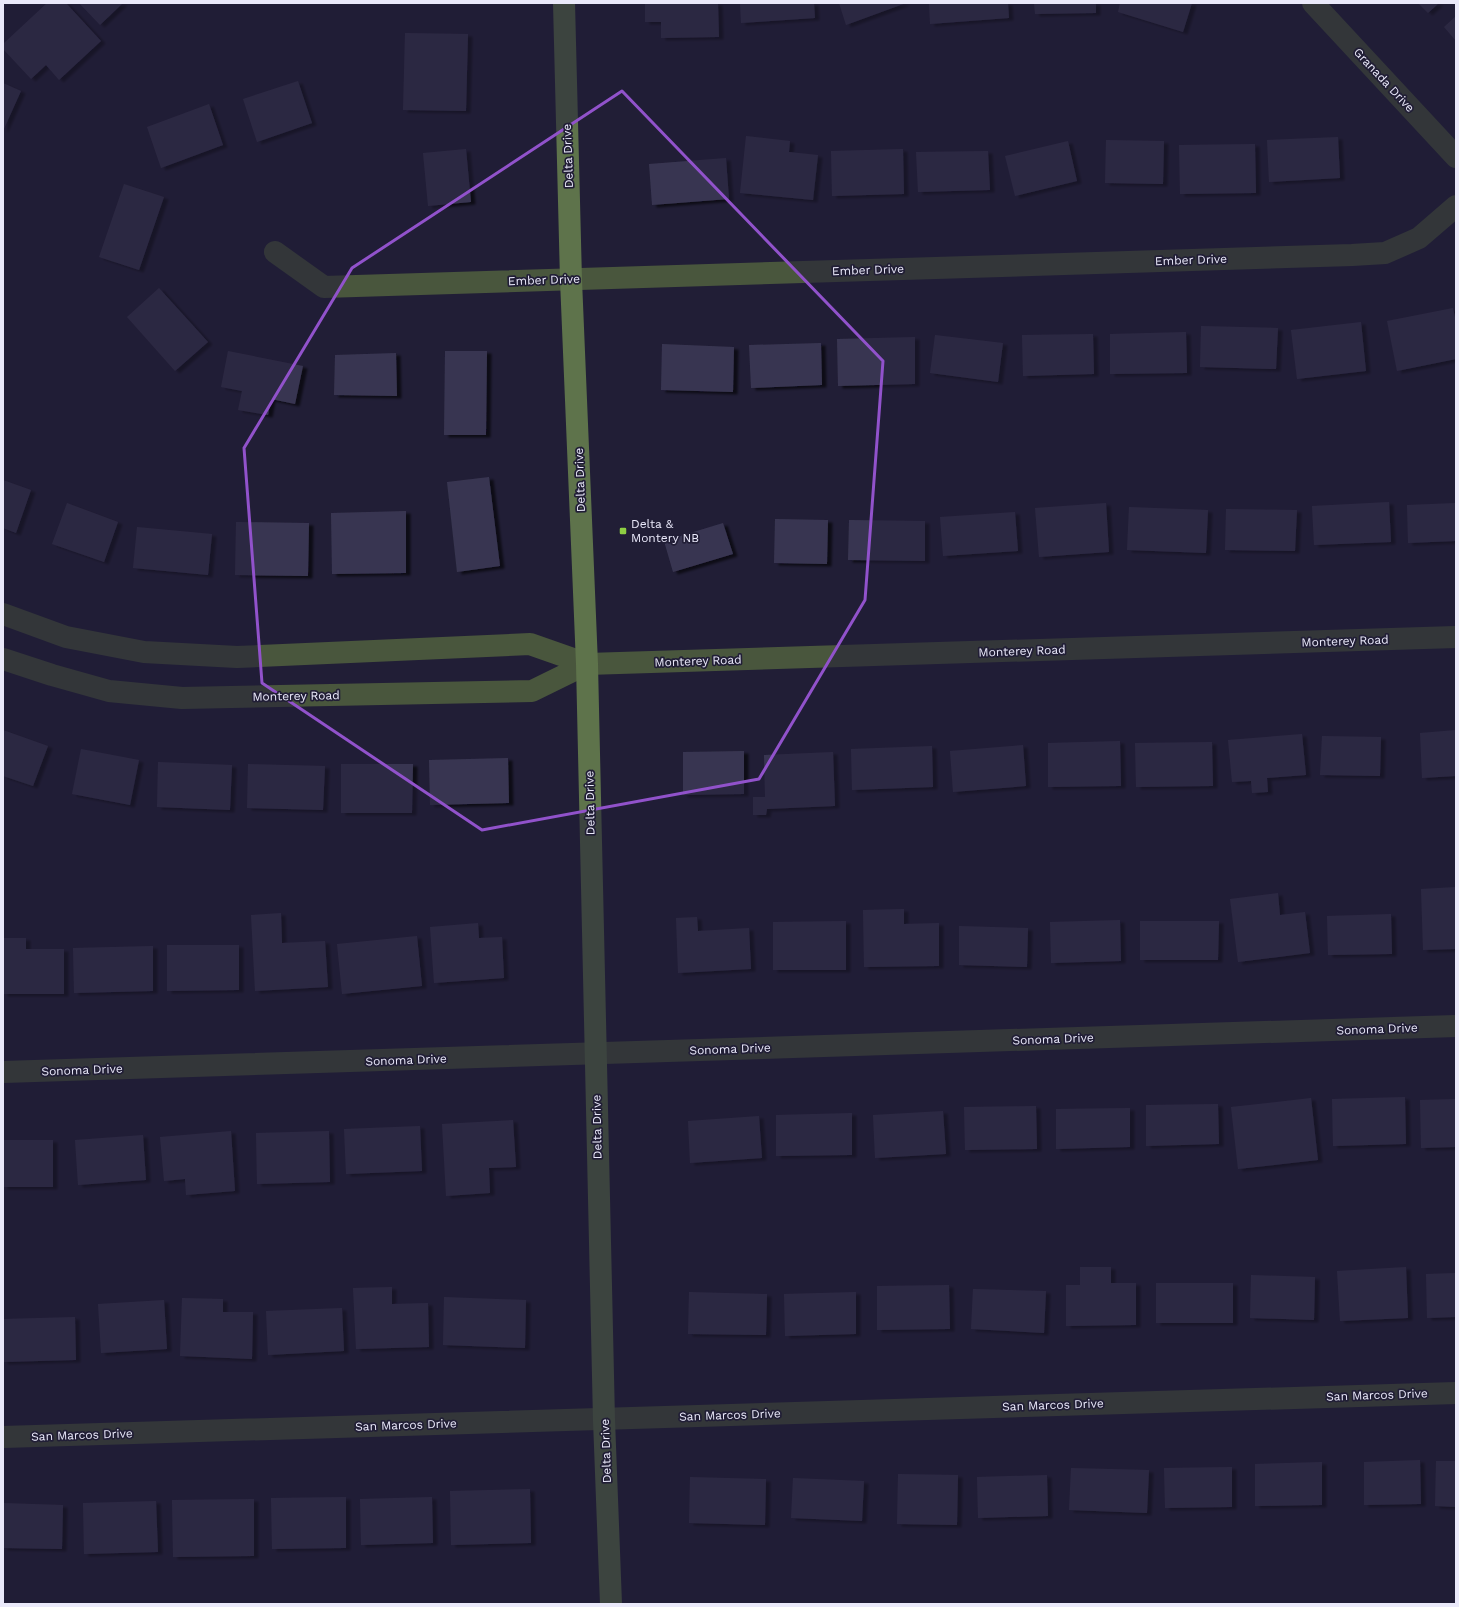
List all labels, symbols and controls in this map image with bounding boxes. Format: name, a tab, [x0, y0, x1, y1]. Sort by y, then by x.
street label: Granada Drive	[1351, 45, 1417, 115]
street label: Delta Drive	[560, 123, 576, 188]
street label: Ember Drive	[1155, 252, 1227, 268]
street label: Ember Drive	[832, 262, 904, 278]
street label: Ember Drive	[508, 272, 580, 288]
street label: Delta Drive	[572, 447, 588, 512]
place label: Delta & Montery NB	[631, 517, 699, 545]
marker: Delta & Montery NB	[618, 526, 628, 536]
street label: Monterey Road	[1301, 632, 1389, 650]
street label: Monterey Road	[978, 642, 1066, 660]
street label: Monterey Road	[654, 652, 742, 670]
street label: Monterey Road	[252, 688, 340, 704]
street label: Delta Drive	[582, 771, 598, 835]
street label: Sonoma Drive	[1336, 1021, 1418, 1037]
street label: Sonoma Drive	[1012, 1031, 1094, 1047]
street label: Sonoma Drive	[689, 1041, 771, 1057]
street label: Sonoma Drive	[365, 1052, 447, 1068]
street label: Sonoma Drive	[41, 1062, 123, 1078]
street label: Delta Drive	[589, 1095, 605, 1159]
street label: San Marcos Drive	[1326, 1386, 1428, 1404]
street label: San Marcos Drive	[1002, 1396, 1104, 1414]
street label: San Marcos Drive	[679, 1406, 781, 1424]
street label: San Marcos Drive	[355, 1416, 457, 1434]
street label: Delta Drive	[598, 1418, 614, 1483]
street label: San Marcos Drive	[31, 1426, 133, 1444]

